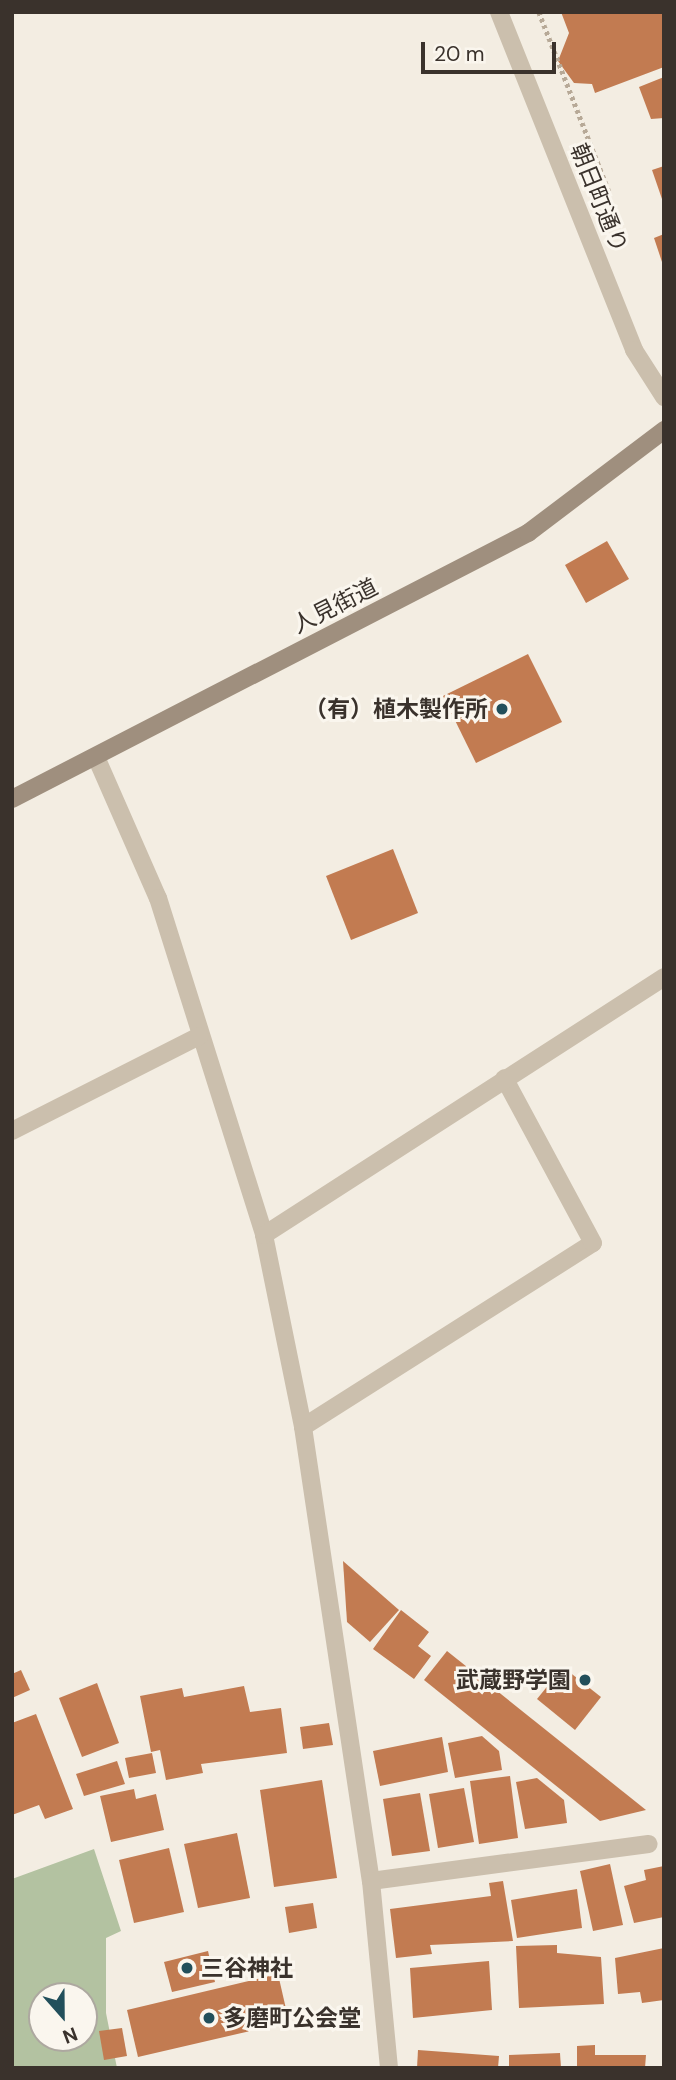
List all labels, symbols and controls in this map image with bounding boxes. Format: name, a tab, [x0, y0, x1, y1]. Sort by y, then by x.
scale bar	[424, 28, 559, 72]
text: 20 m	[434, 40, 485, 68]
street label: 朝日町通り	[565, 140, 633, 256]
street label: 人見街道	[288, 573, 382, 639]
place label: （有）植木製作所	[304, 695, 488, 723]
marker: （有）植木製作所	[494, 701, 510, 717]
place label: 武蔵野学園	[456, 1666, 571, 1694]
marker: 武蔵野学園	[577, 1672, 593, 1688]
place label: 三谷神社	[201, 1954, 293, 1982]
marker: 三谷神社	[179, 1960, 195, 1976]
north arrow	[28, 1982, 98, 2052]
place label: 多磨町公会堂	[223, 2004, 361, 2032]
marker: 多磨町公会堂	[201, 2010, 217, 2026]
text: N	[59, 2021, 81, 2049]

